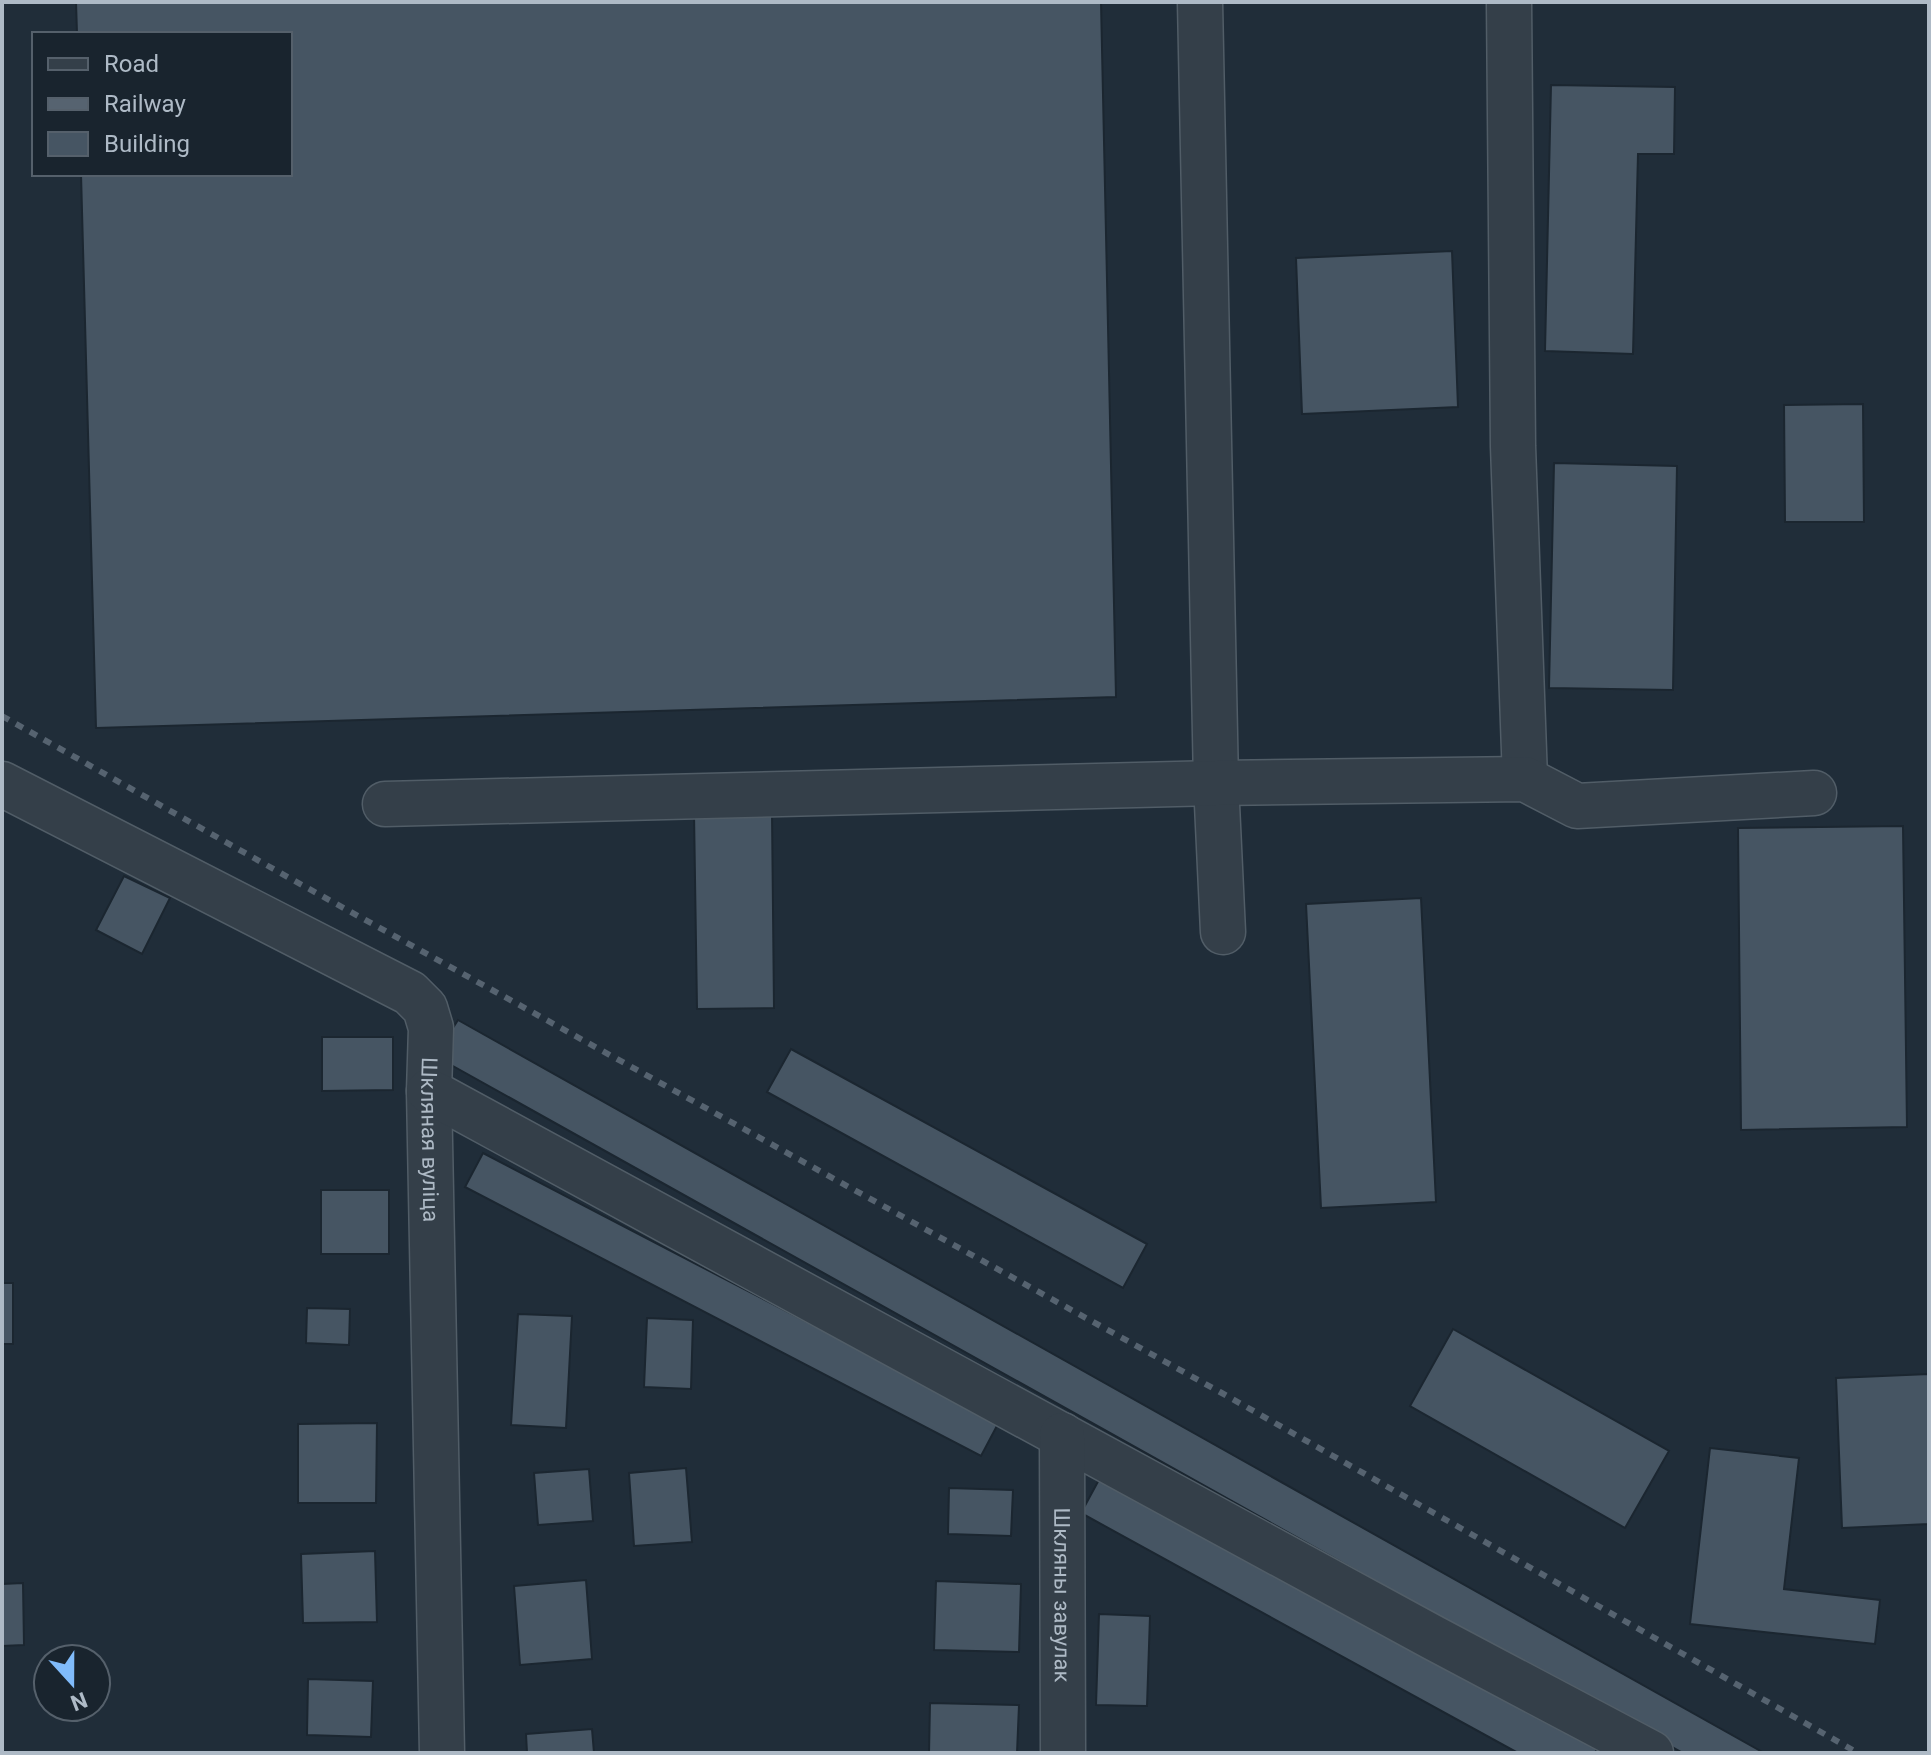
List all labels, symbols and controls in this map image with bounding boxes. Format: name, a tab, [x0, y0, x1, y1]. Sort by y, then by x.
legend	[32, 32, 292, 176]
text: Road	[104, 50, 159, 78]
text: Railway	[104, 90, 186, 118]
text: Building	[104, 130, 190, 158]
street label: Шкляная вуліца	[416, 1056, 444, 1222]
street label: Шкляны завулак	[1049, 1508, 1075, 1683]
north arrow	[32, 1643, 112, 1723]
text: N	[67, 1687, 91, 1716]

